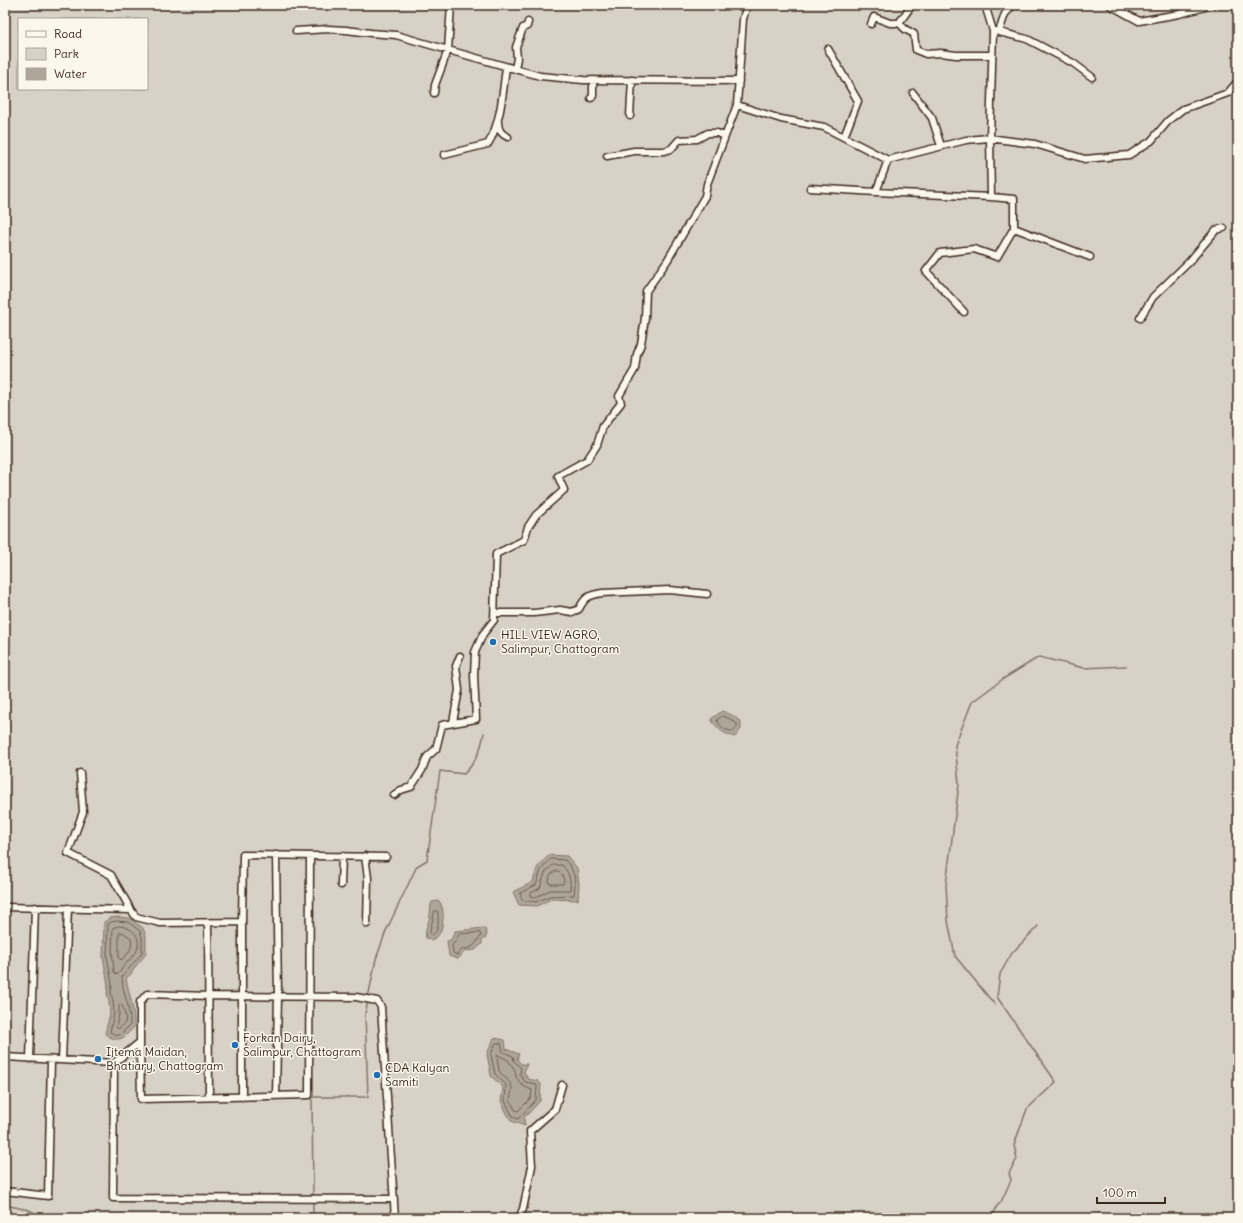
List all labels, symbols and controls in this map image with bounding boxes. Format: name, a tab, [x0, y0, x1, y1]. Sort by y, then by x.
legend	[18, 18, 148, 90]
text: Road	[54, 26, 82, 41]
text: Park	[54, 46, 79, 61]
text: Water	[54, 66, 87, 81]
place label: HILL VIEW AGRO, Salimpur, Chattogram	[501, 627, 620, 656]
marker: HILL VIEW AGRO, Salimpur, Chattogram	[488, 637, 498, 647]
place label: Forkan Dairy, Salimpur, Chattogram	[243, 1030, 362, 1059]
marker: Forkan Dairy, Salimpur, Chattogram	[230, 1040, 240, 1050]
place label: Ijtema Maidan, Bhatiary, Chattogram	[106, 1044, 224, 1073]
marker: Ijtema Maidan, Bhatiary, Chattogram	[93, 1054, 103, 1064]
place label: CDA Kalyan Samiti	[385, 1060, 450, 1089]
marker: CDA Kalyan Samiti	[372, 1070, 382, 1080]
scale bar	[1097, 1179, 1165, 1205]
text: 100 m	[1103, 1185, 1137, 1200]

